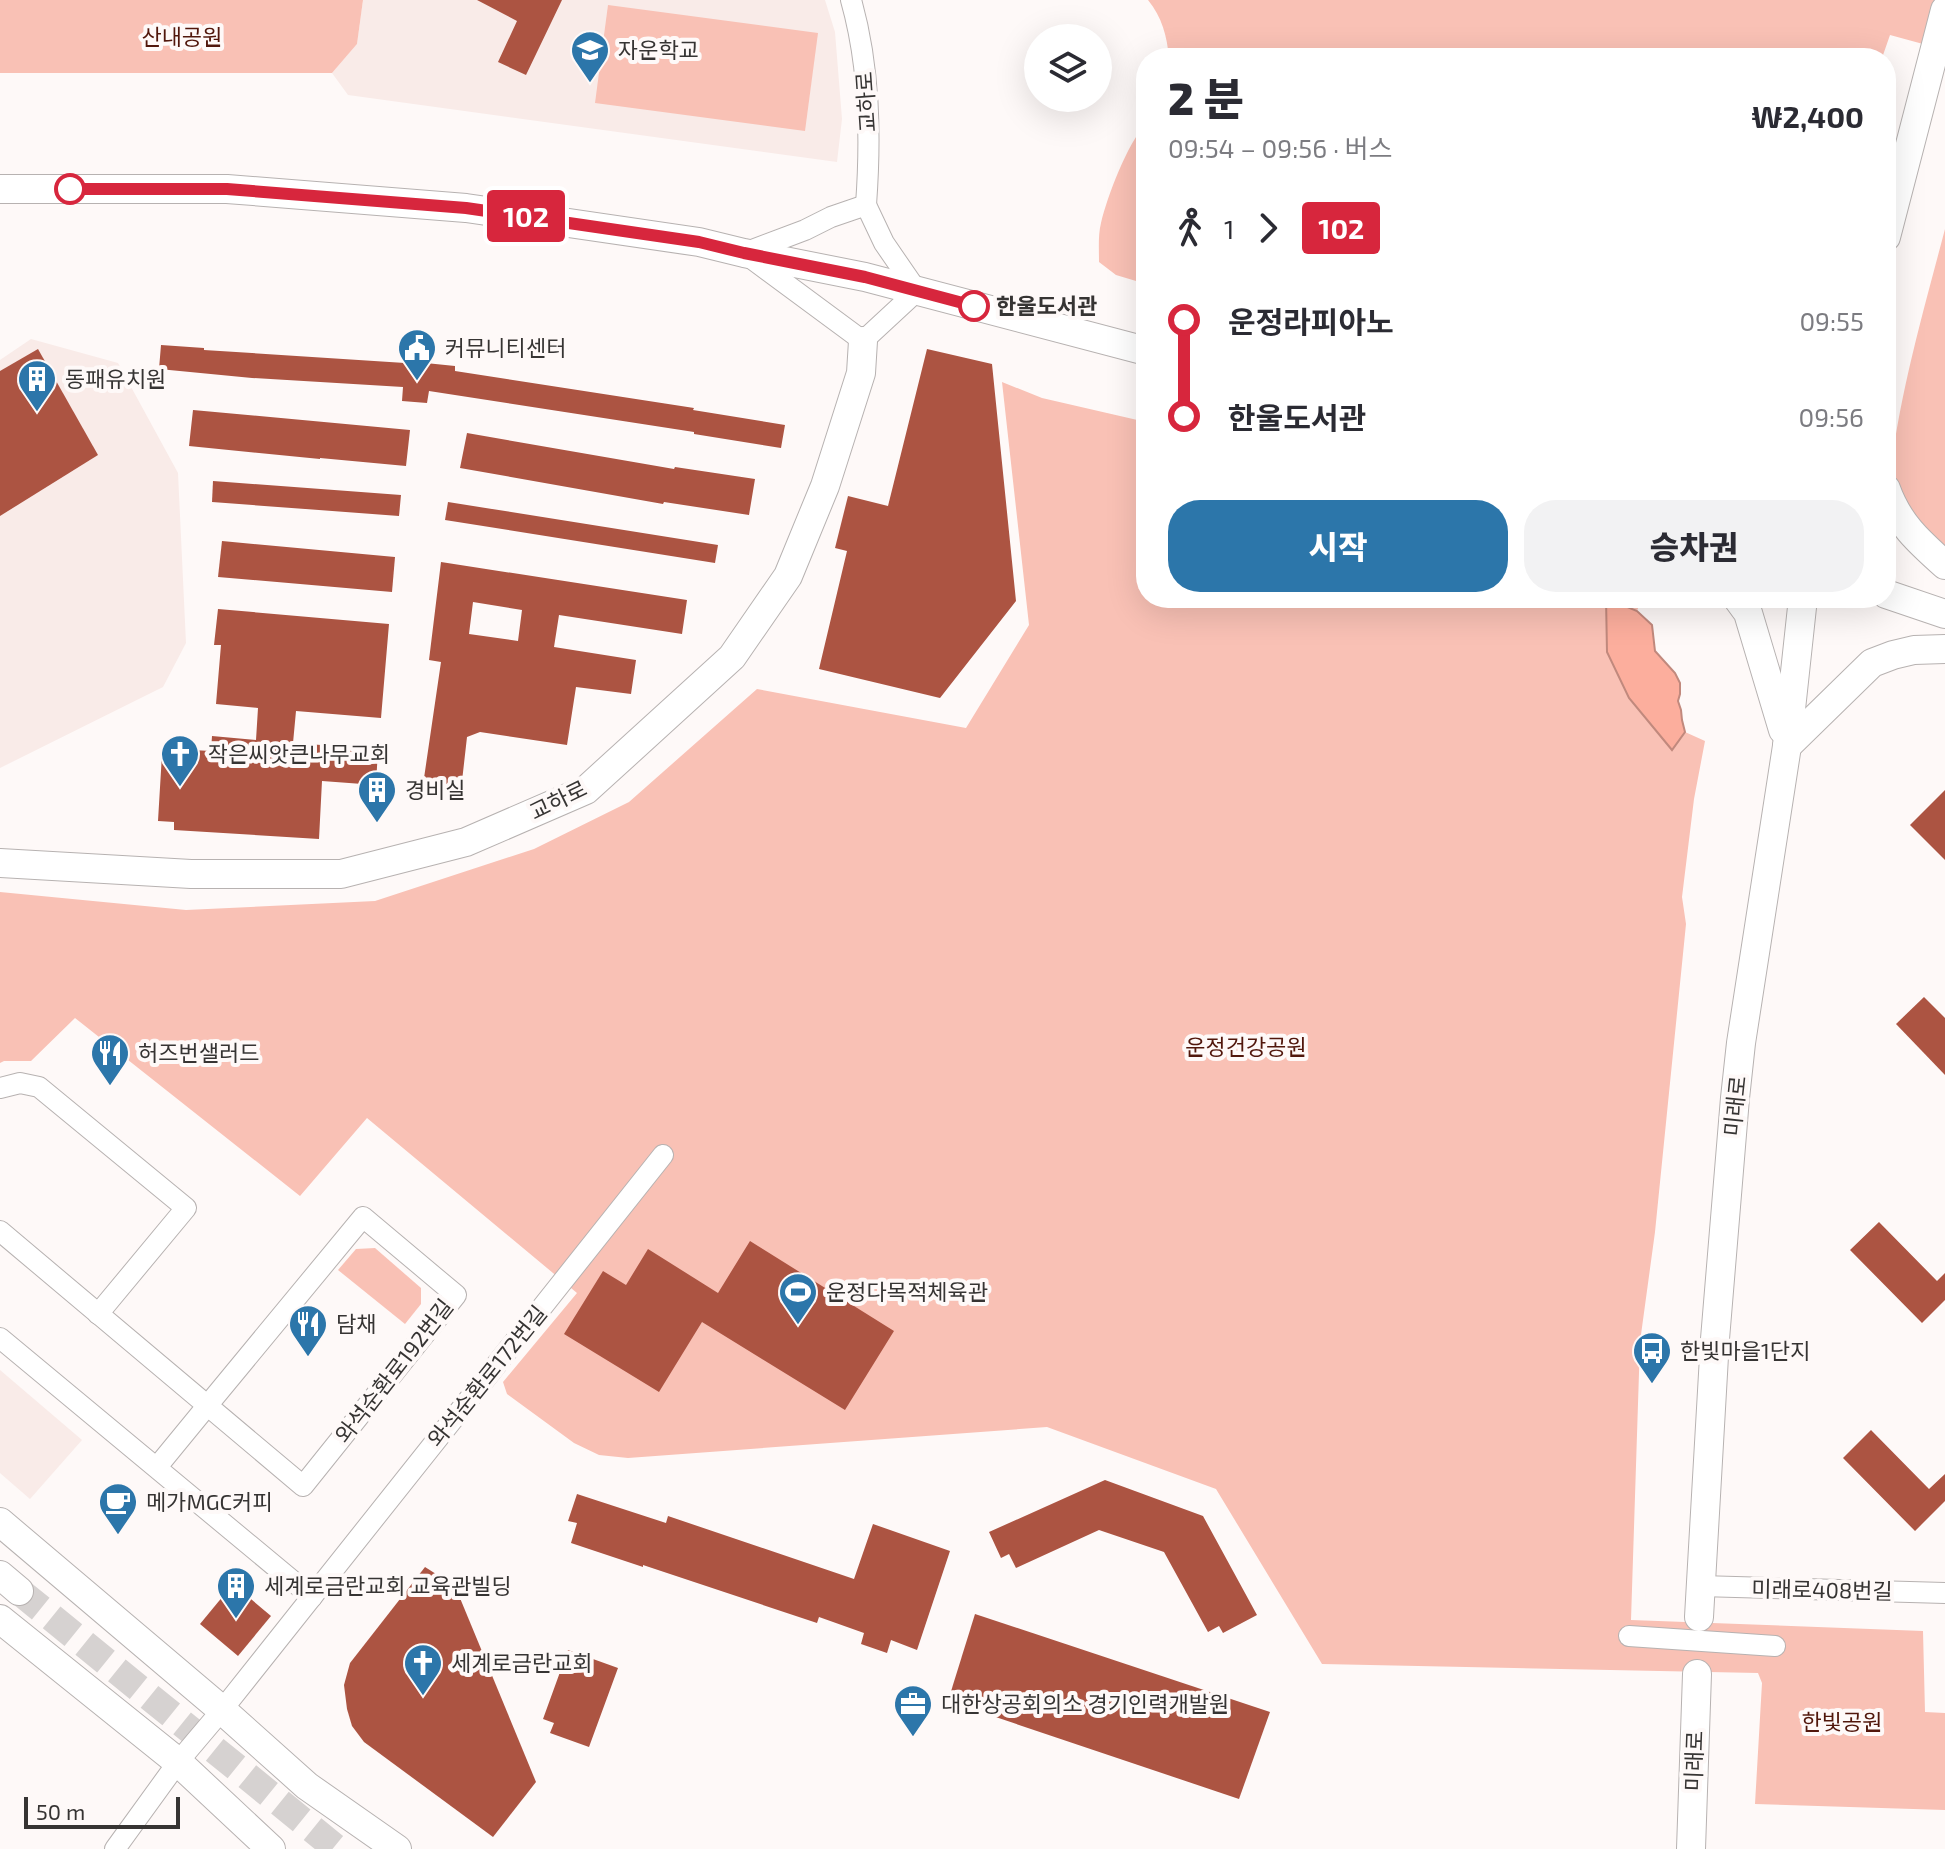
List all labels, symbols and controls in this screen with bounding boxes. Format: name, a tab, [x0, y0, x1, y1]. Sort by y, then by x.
park label: 산내공원	[142, 23, 222, 49]
map controls	[1024, 24, 1112, 112]
button: layers	[1024, 24, 1112, 112]
school or university icon: 자운학교	[569, 29, 611, 84]
place label: 자운학교	[618, 36, 699, 62]
street label: 교하로	[850, 71, 880, 133]
text: 2 분	[1168, 71, 1244, 124]
text: ₩2,400	[1752, 98, 1864, 134]
text: 09:54 – 09:56 · 버스	[1168, 132, 1393, 163]
unlabelled marker	[55, 174, 85, 204]
line badge: 102	[480, 190, 572, 242]
text: 102	[503, 199, 549, 233]
icon: walk	[1168, 206, 1212, 250]
icon: forward	[1246, 206, 1290, 250]
text: 102	[1318, 211, 1364, 245]
text: 1	[1224, 213, 1234, 244]
marker: 한울도서관	[959, 291, 989, 321]
place label: 한울도서관	[996, 292, 1097, 318]
text: 운정라피아노	[1228, 303, 1394, 339]
text: 09:55	[1799, 305, 1864, 336]
public building icon: 커뮤니티센터	[396, 327, 438, 382]
place label: 커뮤니티센터	[445, 334, 566, 360]
building icon: 동패유치원	[16, 358, 58, 413]
place label: 동패유치원	[65, 365, 166, 391]
text: 한울도서관	[1228, 399, 1366, 435]
text: 09:56	[1799, 401, 1864, 432]
button: 시작	[1168, 500, 1508, 592]
button: 승차권	[1524, 500, 1864, 592]
church icon: 작은씨앗큰나무교회	[159, 733, 201, 788]
place label: 작은씨앗큰나무교회	[208, 740, 390, 766]
building icon: 경비실	[356, 769, 398, 824]
street label: 교하로	[525, 774, 591, 824]
place label: 경비실	[405, 776, 466, 802]
restaurant icon: 허즈번샐러드	[89, 1032, 131, 1087]
park label: 운정건강공원	[1185, 1033, 1307, 1059]
place label: 허즈번샐러드	[138, 1039, 259, 1065]
street label: 미래로	[1718, 1074, 1750, 1137]
sports icon: 운정다목적체육관	[777, 1271, 819, 1326]
place label: 운정다목적체육관	[826, 1278, 988, 1304]
street label: 와석순환로192번길	[329, 1293, 457, 1447]
street label: 와석순환로172번길	[421, 1300, 551, 1451]
restaurant icon: 담채	[287, 1303, 329, 1358]
place label: 담채	[336, 1310, 376, 1336]
bus stop icon: 한빛마을1단지	[1631, 1330, 1673, 1385]
place label: 한빛마을1단지	[1680, 1337, 1810, 1363]
cafe icon: 메가MGC커피	[97, 1481, 139, 1536]
place label: 메가MGC커피	[146, 1488, 273, 1514]
building icon: 세계로금란교회 교육관빌딩	[215, 1565, 257, 1620]
place label: 세계로금란교회 교육관빌딩	[264, 1572, 512, 1598]
street label: 미래로408번길	[1751, 1575, 1893, 1603]
church icon: 세계로금란교회	[402, 1642, 444, 1697]
place label: 세계로금란교회	[451, 1649, 593, 1675]
office icon: 대한상공회의소 경기인력개발원	[892, 1683, 934, 1738]
place label: 대한상공회의소 경기인력개발원	[941, 1690, 1229, 1716]
park label: 한빛공원	[1802, 1708, 1882, 1734]
street label: 미래로	[1679, 1730, 1707, 1792]
scale bar	[24, 1793, 180, 1829]
text: 50 m	[36, 1798, 85, 1824]

